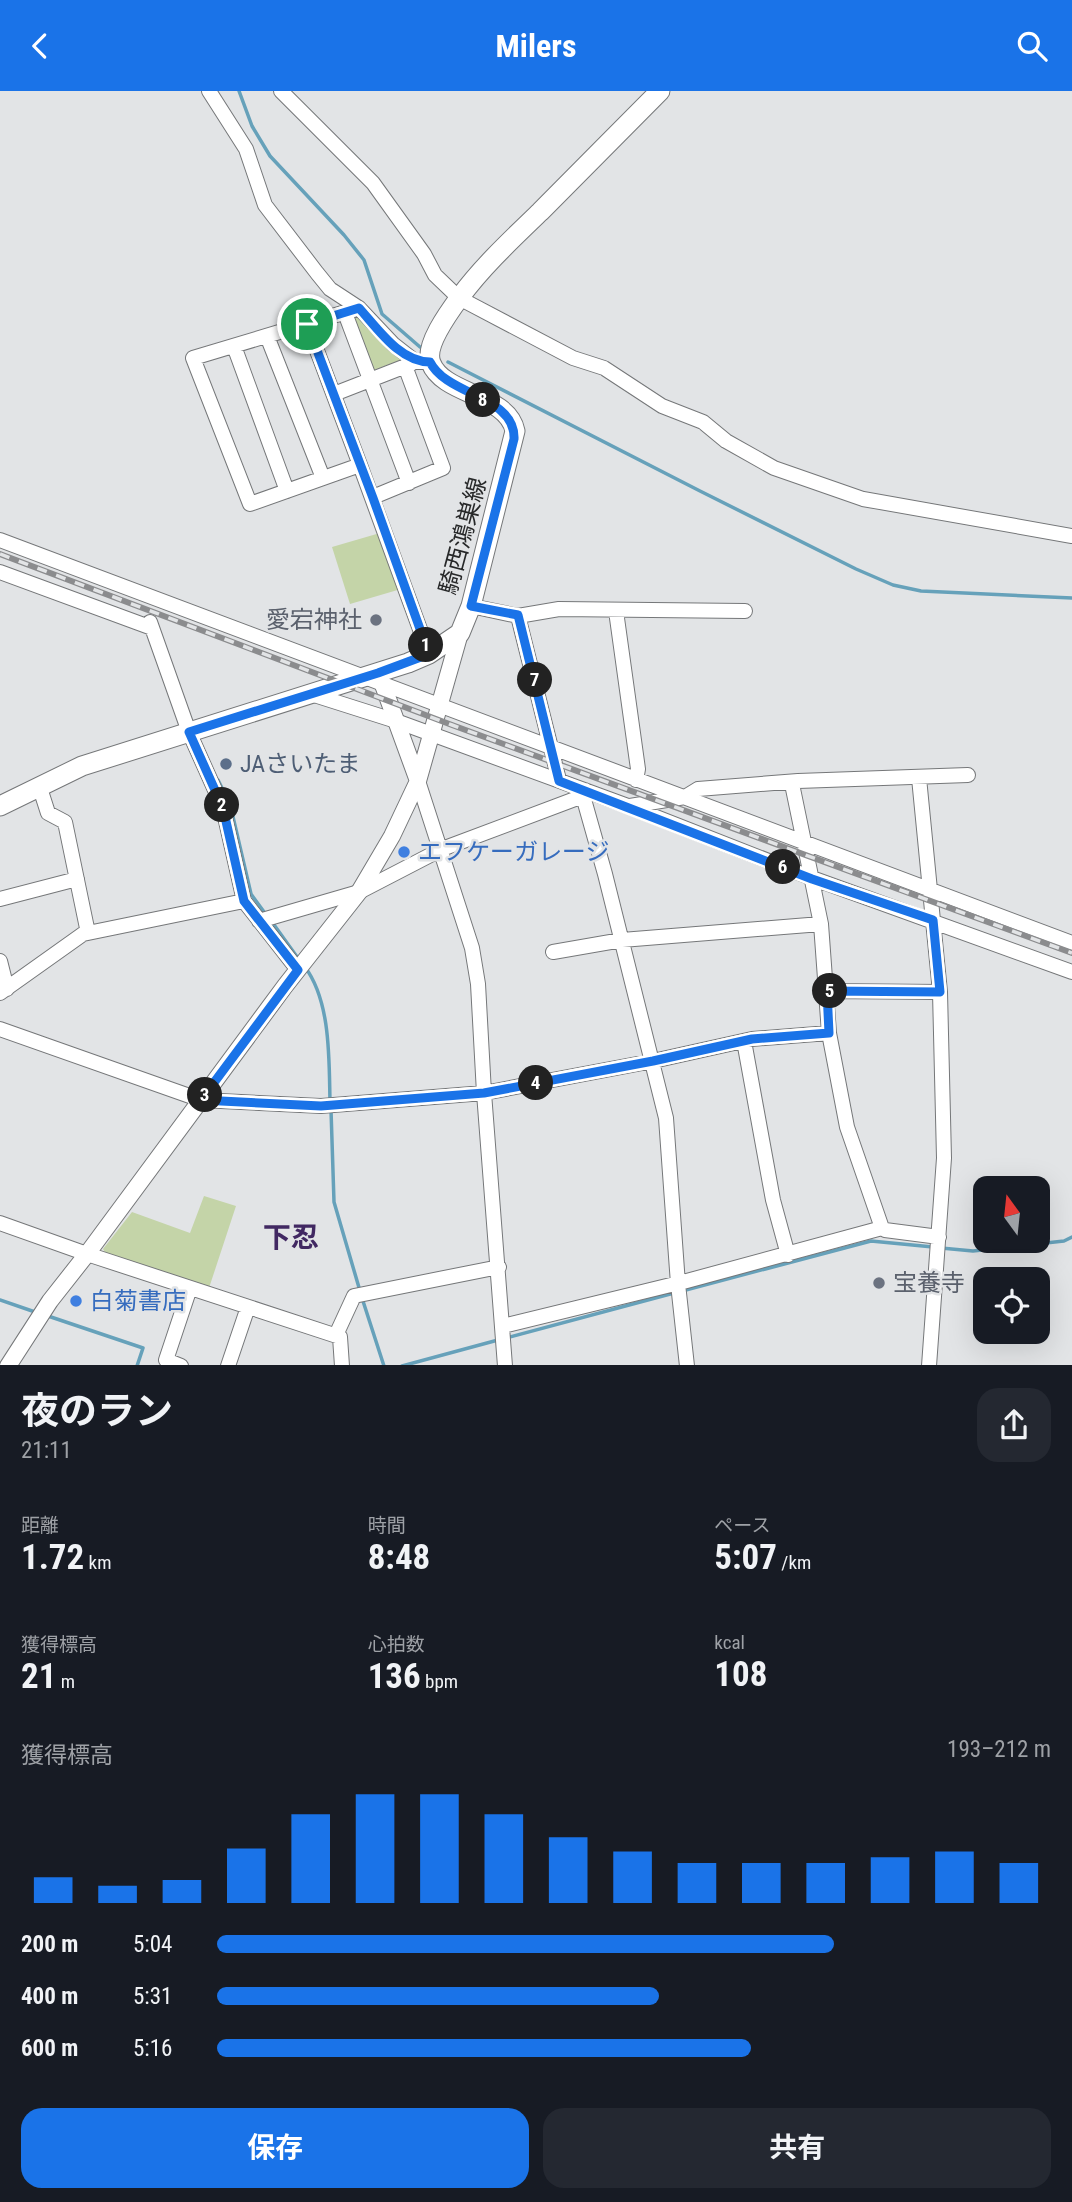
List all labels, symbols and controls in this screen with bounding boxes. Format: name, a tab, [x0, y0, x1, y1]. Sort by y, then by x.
icon: back	[21, 27, 59, 65]
text: Milers	[496, 27, 576, 65]
icon: search	[1013, 27, 1051, 65]
pin	[277, 294, 337, 354]
icon: arrive	[288, 305, 326, 343]
pin: 8	[466, 383, 500, 417]
text: 8	[478, 388, 487, 411]
street label: 騎西鴻巣線	[434, 474, 492, 598]
place label: 愛宕神社	[266, 606, 362, 634]
marker: 愛宕神社	[368, 612, 384, 628]
pin: 1	[408, 627, 444, 663]
text: 1	[421, 633, 430, 656]
pin: 7	[518, 663, 552, 697]
text: 7	[530, 668, 539, 691]
place label: JAさいたま	[240, 750, 360, 778]
marker: JAさいたま	[218, 756, 234, 772]
pin: 2	[204, 787, 240, 823]
text: 2	[217, 793, 226, 816]
place label: エフケーガレージ	[418, 838, 610, 866]
marker: エフケーガレージ	[396, 844, 412, 860]
pin: 6	[766, 849, 800, 885]
text: 6	[778, 855, 787, 878]
pin: 5	[812, 974, 848, 1009]
text: 5	[825, 979, 834, 1002]
pin: 4	[518, 1065, 554, 1101]
text: 4	[531, 1071, 540, 1094]
pin: 3	[188, 1077, 222, 1112]
text: 3	[200, 1083, 209, 1106]
north arrow	[973, 1176, 1050, 1253]
map controls	[973, 1176, 1050, 1344]
district label: 下忍	[263, 1221, 319, 1254]
button: locate	[973, 1267, 1050, 1344]
place label: 宝養寺	[893, 1269, 965, 1297]
marker: 宝養寺	[871, 1275, 887, 1291]
place label: 白菊書店	[90, 1287, 186, 1315]
marker: 白菊書店	[68, 1293, 84, 1309]
button: share	[977, 1388, 1051, 1462]
text: 夜のラン	[21, 1389, 173, 1433]
text: 21:11	[21, 1437, 72, 1464]
text: 距離	[21, 1514, 59, 1537]
text: 時間	[368, 1514, 406, 1537]
text: ペース	[714, 1514, 770, 1537]
text: 1.72	[21, 1537, 84, 1578]
text: 8:48	[368, 1537, 430, 1578]
text: 5:07	[714, 1537, 777, 1578]
text: km	[84, 1551, 111, 1574]
text: /km	[777, 1551, 811, 1574]
text: kcal	[714, 1631, 745, 1654]
text: 獲得標高	[21, 1633, 97, 1656]
text: 心拍数	[368, 1633, 425, 1656]
text: 108	[714, 1654, 767, 1695]
text: 21	[21, 1656, 56, 1697]
text: 136	[368, 1656, 421, 1697]
text: m	[56, 1670, 75, 1693]
text: bpm	[421, 1670, 458, 1693]
text: 193–212 m	[947, 1736, 1051, 1763]
text: 獲得標高	[21, 1742, 113, 1769]
text: 200 m	[21, 1931, 78, 1958]
text: 5:04	[133, 1931, 172, 1958]
text: 400 m	[21, 1983, 78, 2010]
text: 5:31	[133, 1983, 172, 2010]
text: 600 m	[21, 2035, 78, 2062]
text: 5:16	[133, 2035, 172, 2062]
button: 保存	[21, 2108, 529, 2188]
button: 共有	[543, 2108, 1051, 2188]

